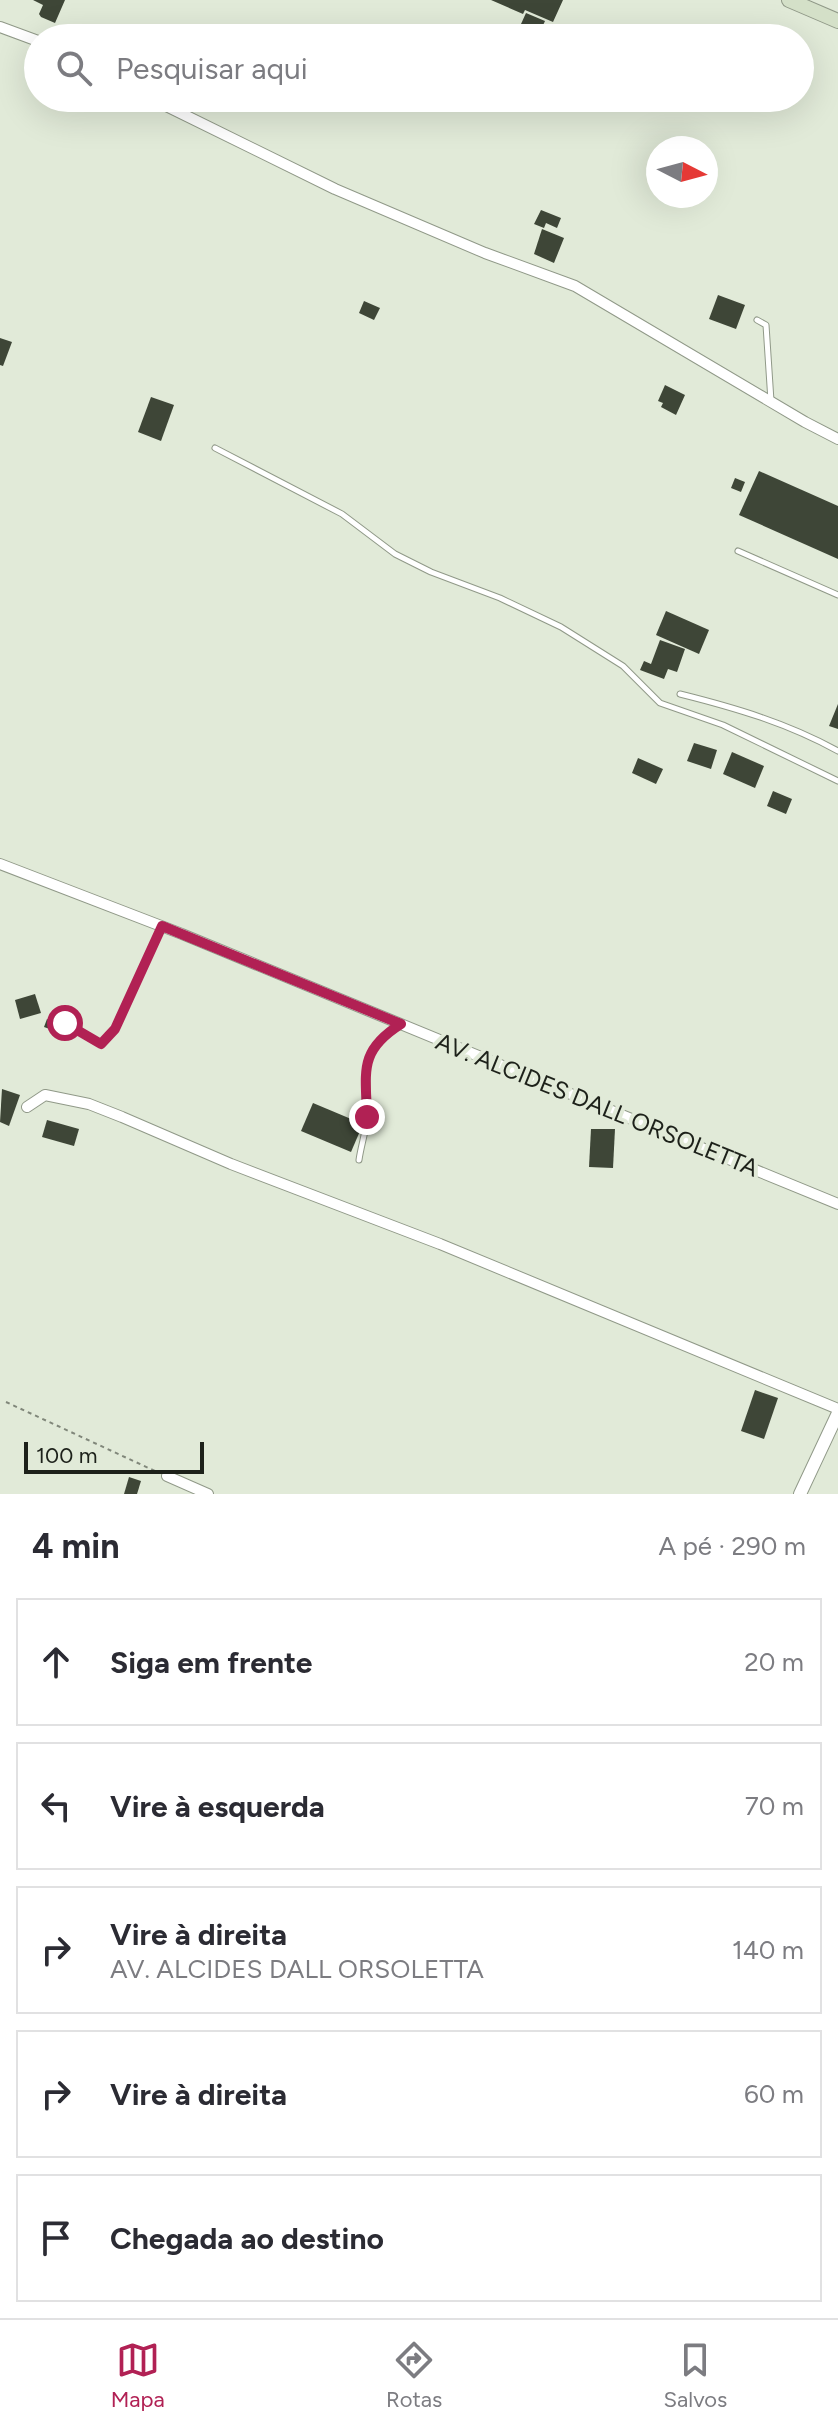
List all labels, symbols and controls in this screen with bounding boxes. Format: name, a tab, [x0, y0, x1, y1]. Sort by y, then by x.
search box	[24, 24, 814, 112]
icon: search	[52, 46, 96, 90]
text: Pesquisar aqui	[116, 50, 308, 87]
north arrow	[646, 136, 718, 208]
route start	[47, 1005, 83, 1041]
street label: AV. ALCIDES DALL ORSOLETTA	[432, 1026, 763, 1183]
route end	[349, 1099, 385, 1135]
scale bar	[24, 1438, 204, 1474]
text: 100 m	[36, 1442, 97, 1469]
text: 4 min	[32, 1526, 119, 1567]
text: A pé · 290 m	[658, 1530, 806, 1562]
icon: ahead	[34, 1640, 78, 1684]
text: Siga em frente	[110, 1644, 312, 1681]
text: 20 m	[744, 1646, 804, 1678]
icon: left	[34, 1784, 78, 1828]
text: Vire à esquerda	[110, 1788, 325, 1825]
text: 70 m	[745, 1790, 804, 1822]
text: Vire à direita	[110, 1916, 287, 1953]
icon: right	[34, 1928, 78, 1972]
text: 140 m	[732, 1934, 804, 1966]
text: AV. ALCIDES DALL ORSOLETTA	[110, 1953, 484, 1985]
icon: right	[34, 2072, 78, 2116]
text: Vire à direita	[110, 2076, 287, 2113]
text: 60 m	[744, 2078, 804, 2110]
icon: arrive	[34, 2216, 78, 2260]
text: Chegada ao destino	[110, 2220, 384, 2257]
tab: Mapa	[111, 2338, 165, 2413]
tab: Rotas	[386, 2338, 442, 2413]
tab: Salvos	[664, 2338, 727, 2413]

